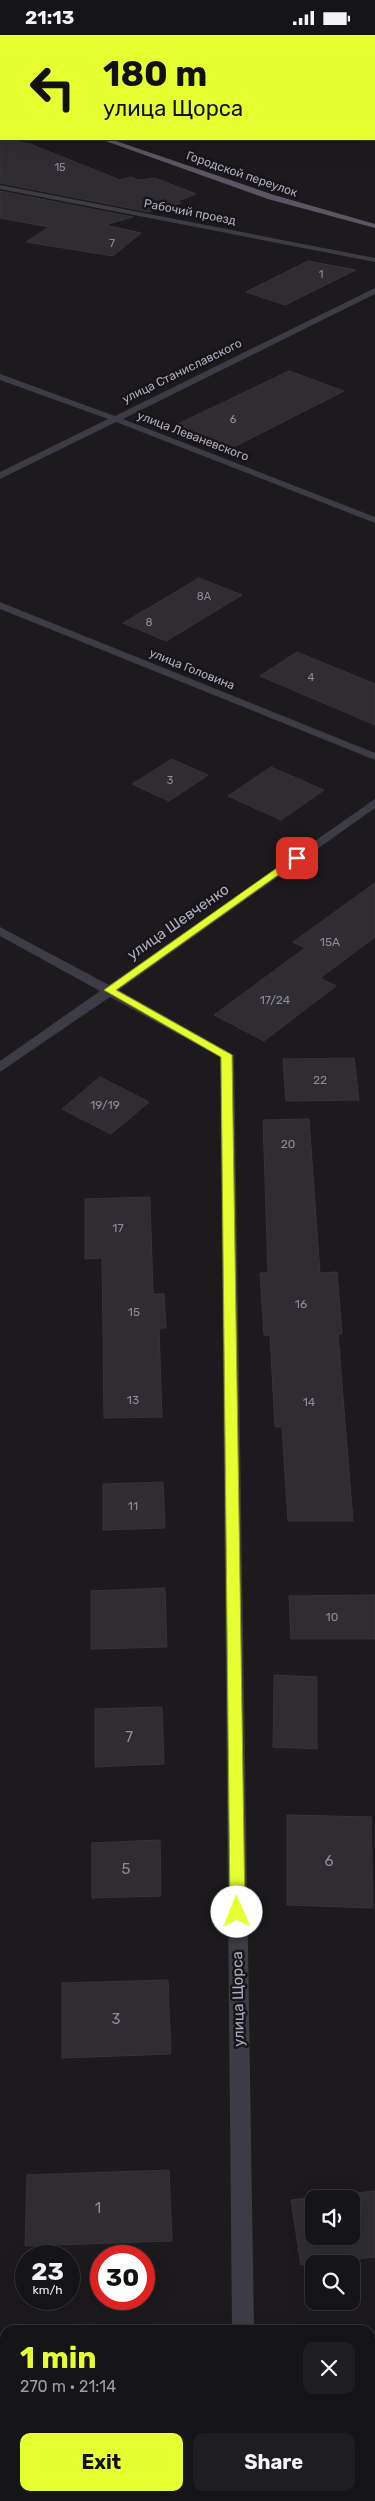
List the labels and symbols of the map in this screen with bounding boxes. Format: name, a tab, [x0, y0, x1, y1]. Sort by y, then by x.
street label: Городской переулок	[185, 148, 300, 200]
house number: 15	[54, 161, 66, 174]
street label: Рабочий проезд	[143, 196, 237, 228]
house number: 7	[109, 237, 115, 250]
house number: 1	[319, 268, 323, 281]
street label: улица Станиславского	[120, 336, 244, 406]
street label: улица Леваневского	[135, 408, 251, 464]
house number: 6	[230, 413, 237, 426]
house number: 8А	[197, 590, 212, 603]
house number: 8	[146, 616, 153, 629]
street label: улица Головина	[147, 645, 237, 693]
house number: 4	[308, 671, 315, 684]
house number: 3	[167, 774, 174, 787]
pin	[276, 837, 318, 879]
street label: улица Шевченко	[124, 880, 232, 964]
house number: 15А	[320, 935, 340, 949]
house number: 17/24	[260, 993, 291, 1007]
house number: 22	[313, 1073, 327, 1087]
house number: 19/19	[90, 1098, 120, 1112]
house number: 20	[281, 1137, 295, 1151]
house number: 17	[112, 1221, 124, 1235]
house number: 16	[295, 1297, 307, 1311]
house number: 15	[128, 1305, 140, 1319]
house number: 13	[127, 1393, 139, 1407]
house number: 14	[303, 1395, 316, 1409]
house number: 11	[128, 1499, 138, 1513]
house number: 10	[326, 1610, 338, 1624]
house number: 7	[125, 1728, 133, 1746]
house number: 6	[324, 1852, 334, 1870]
house number: 5	[122, 1860, 131, 1878]
position arrow	[210, 1885, 262, 1937]
street label: улица Щорса	[228, 1951, 248, 2047]
house number: 3	[111, 2010, 121, 2028]
house number: 1	[95, 2199, 101, 2217]
speed limit sign: 30	[90, 2245, 155, 2310]

